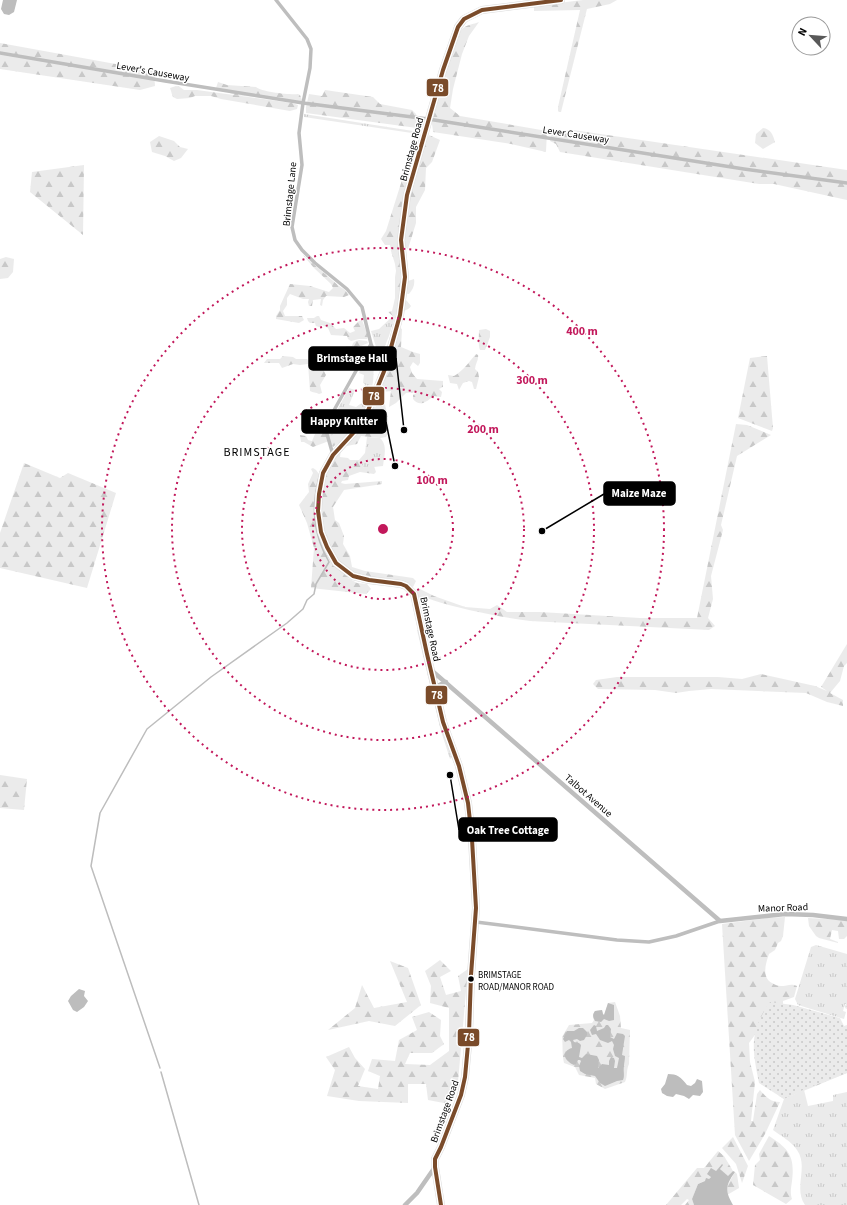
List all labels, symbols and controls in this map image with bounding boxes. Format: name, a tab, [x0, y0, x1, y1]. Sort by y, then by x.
north arrow	[791, 16, 831, 56]
text: N	[794, 25, 811, 38]
street label: Lever's Causeway	[115, 59, 191, 85]
line badge: 78	[426, 78, 449, 97]
text: 78	[432, 81, 444, 96]
street label: Brimstage Road	[397, 116, 427, 183]
street label: Lever Causeway	[542, 123, 610, 147]
street label: Brimstage Lane	[280, 161, 300, 227]
text: 400 m	[566, 323, 598, 340]
callout: Brimstage Hall	[309, 347, 396, 370]
text: Brimstage Hall	[316, 351, 388, 366]
text: 300 m	[516, 372, 548, 389]
line badge: 78	[362, 386, 385, 406]
text: 78	[368, 389, 380, 404]
callout: Happy Knitter	[302, 410, 386, 433]
text: Happy Knitter	[310, 414, 379, 429]
text: 200 m	[467, 421, 499, 438]
district label: BRIMSTAGE	[223, 444, 291, 461]
text: 100 m	[416, 472, 448, 489]
callout: Maize Maze	[604, 482, 675, 505]
text: Maize Maze	[612, 486, 667, 501]
centre of rings	[376, 522, 390, 536]
street label: Brimstage Road	[416, 596, 444, 663]
line badge: 78	[425, 685, 448, 705]
text: 78	[431, 688, 443, 703]
street label: Talbot Avenue	[561, 771, 615, 820]
callout: Oak Tree Cottage	[459, 818, 557, 841]
text: Oak Tree Cottage	[467, 823, 550, 838]
street label: Manor Road	[758, 900, 808, 916]
place label: BRIMSTAGE ROAD/MANOR ROAD	[478, 969, 554, 994]
marker: BRIMSTAGE ROAD/MANOR ROAD	[466, 974, 476, 984]
line badge: 78	[457, 1028, 480, 1047]
text: 78	[463, 1030, 475, 1045]
street label: Brimstage Road	[427, 1078, 463, 1145]

